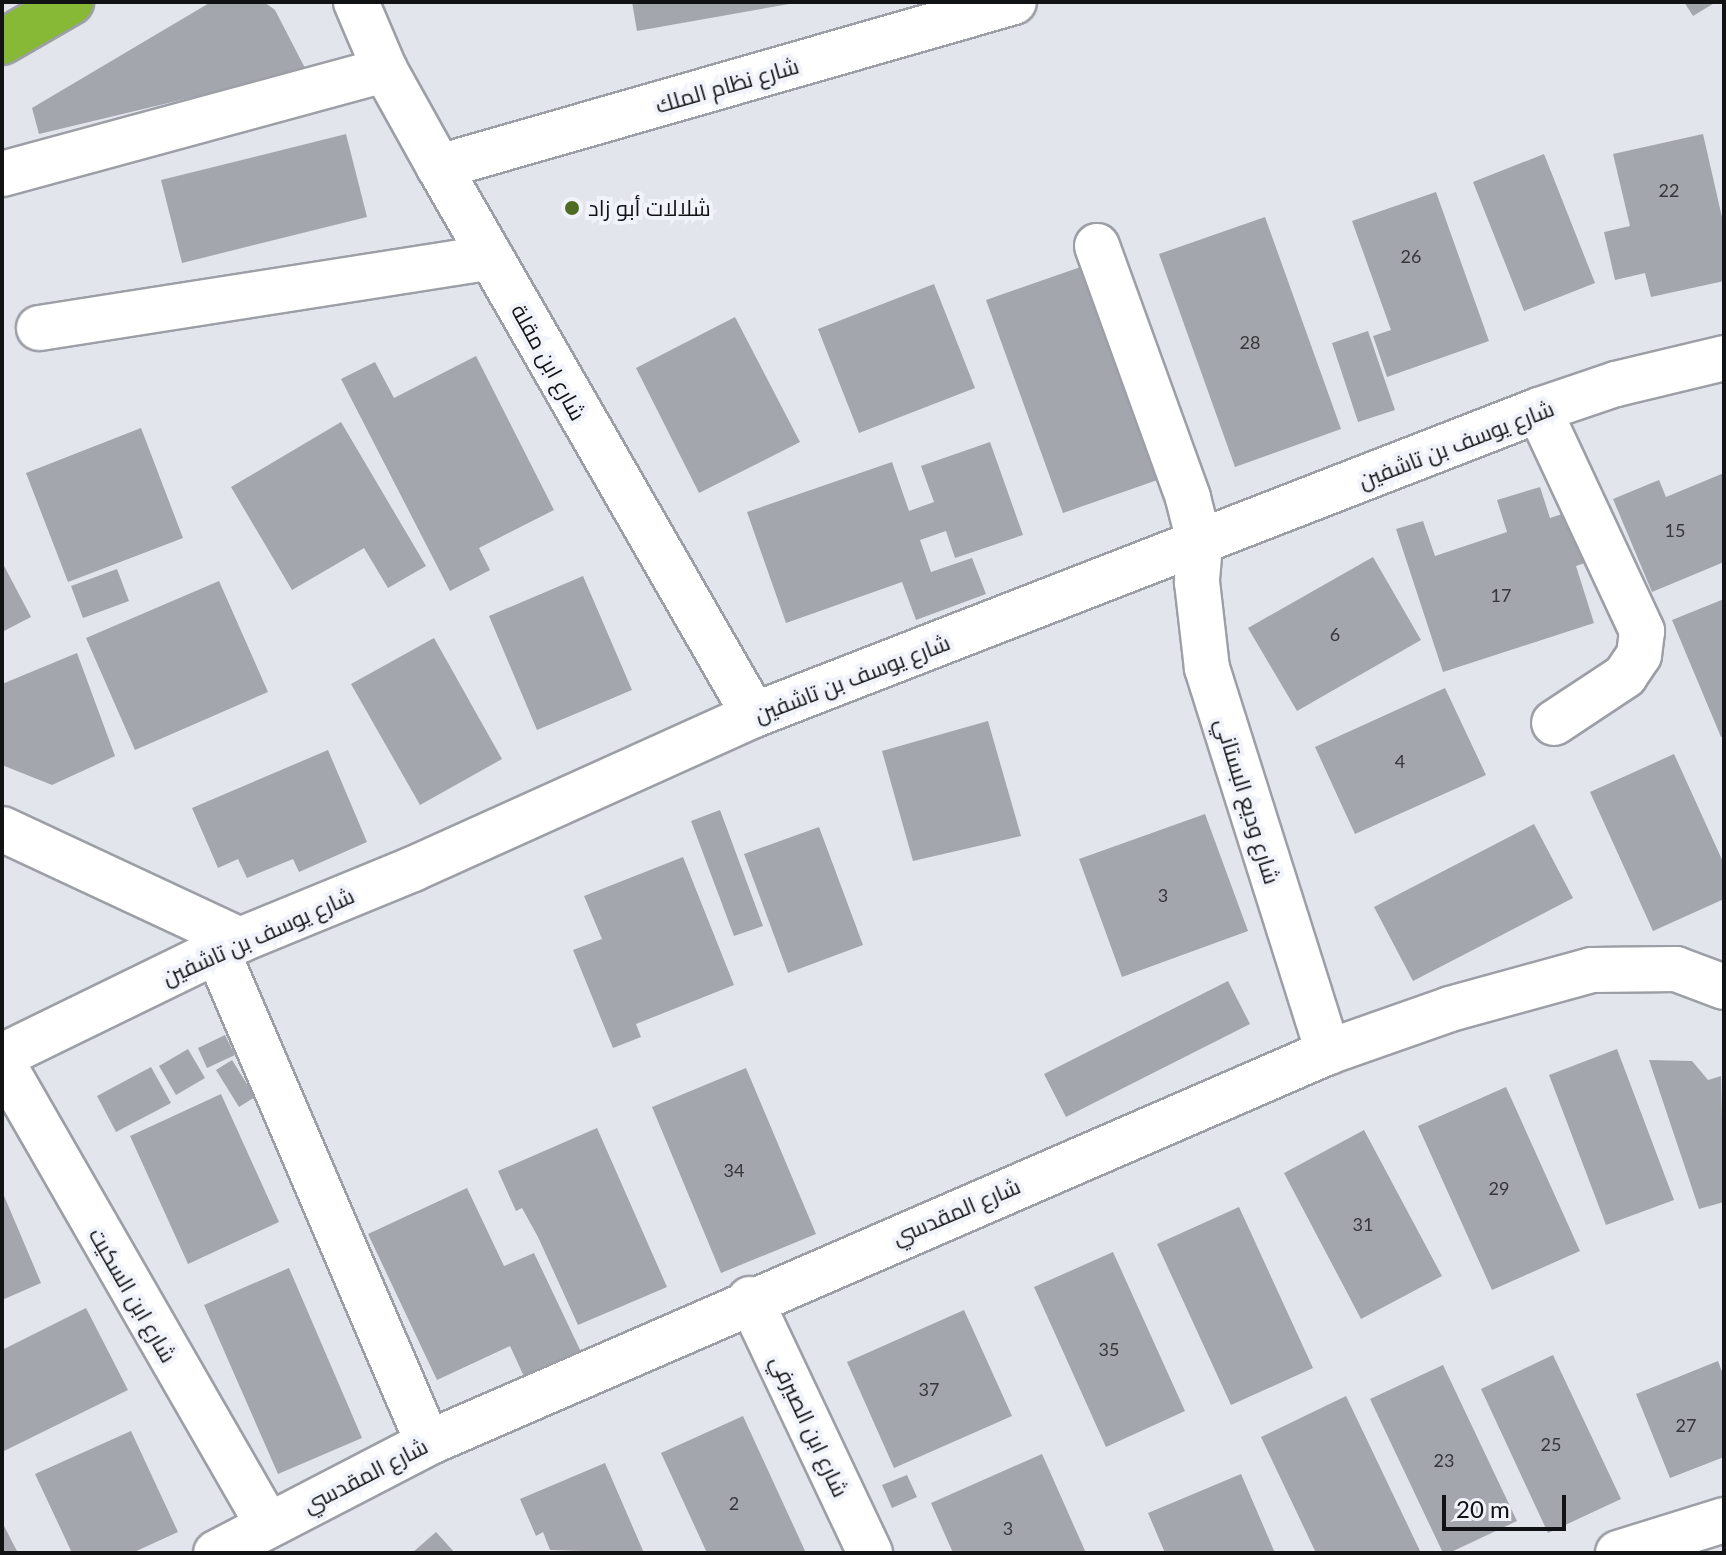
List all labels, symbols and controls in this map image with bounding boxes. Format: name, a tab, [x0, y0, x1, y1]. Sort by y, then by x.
street label: شارع نظام الملك	[652, 52, 802, 118]
house number: 22	[1659, 179, 1679, 201]
place label: شلالات أبو زاد	[588, 195, 711, 221]
marker: شلالات أبو زاد	[563, 199, 581, 217]
house number: 26	[1401, 245, 1421, 267]
street label: شارع ابن مقلة	[506, 299, 592, 425]
house number: 28	[1240, 331, 1260, 353]
street label: شارع يوسف بن تاشفين	[1355, 395, 1557, 493]
house number: 15	[1665, 519, 1685, 541]
house number: 17	[1491, 584, 1511, 606]
house number: 6	[1330, 623, 1340, 645]
street label: شارع يوسف بن تاشفين	[751, 629, 953, 727]
street label: شارع وديع البستاني	[1210, 715, 1286, 887]
house number: 4	[1395, 750, 1405, 772]
street label: شارع يوسف بن تاشفين	[158, 882, 358, 990]
house number: 3	[1158, 884, 1168, 906]
house number: 34	[724, 1159, 744, 1181]
street label: شارع المقدسي	[888, 1172, 1024, 1250]
house number: 29	[1489, 1177, 1509, 1199]
house number: 31	[1353, 1213, 1373, 1235]
street label: شارع ابن السكيت	[84, 1223, 182, 1367]
house number: 35	[1099, 1338, 1119, 1360]
street label: شارع ابن الصيرفي	[766, 1351, 854, 1501]
house number: 37	[919, 1378, 939, 1400]
house number: 27	[1676, 1414, 1696, 1436]
street label: شارع المقدسي	[298, 1432, 432, 1518]
house number: 25	[1541, 1433, 1561, 1455]
house number: 23	[1434, 1449, 1454, 1471]
scale bar	[1446, 1479, 1570, 1529]
house number: 2	[729, 1492, 739, 1514]
text: 20 m	[1456, 1494, 1510, 1523]
house number: 3	[1003, 1517, 1013, 1539]

